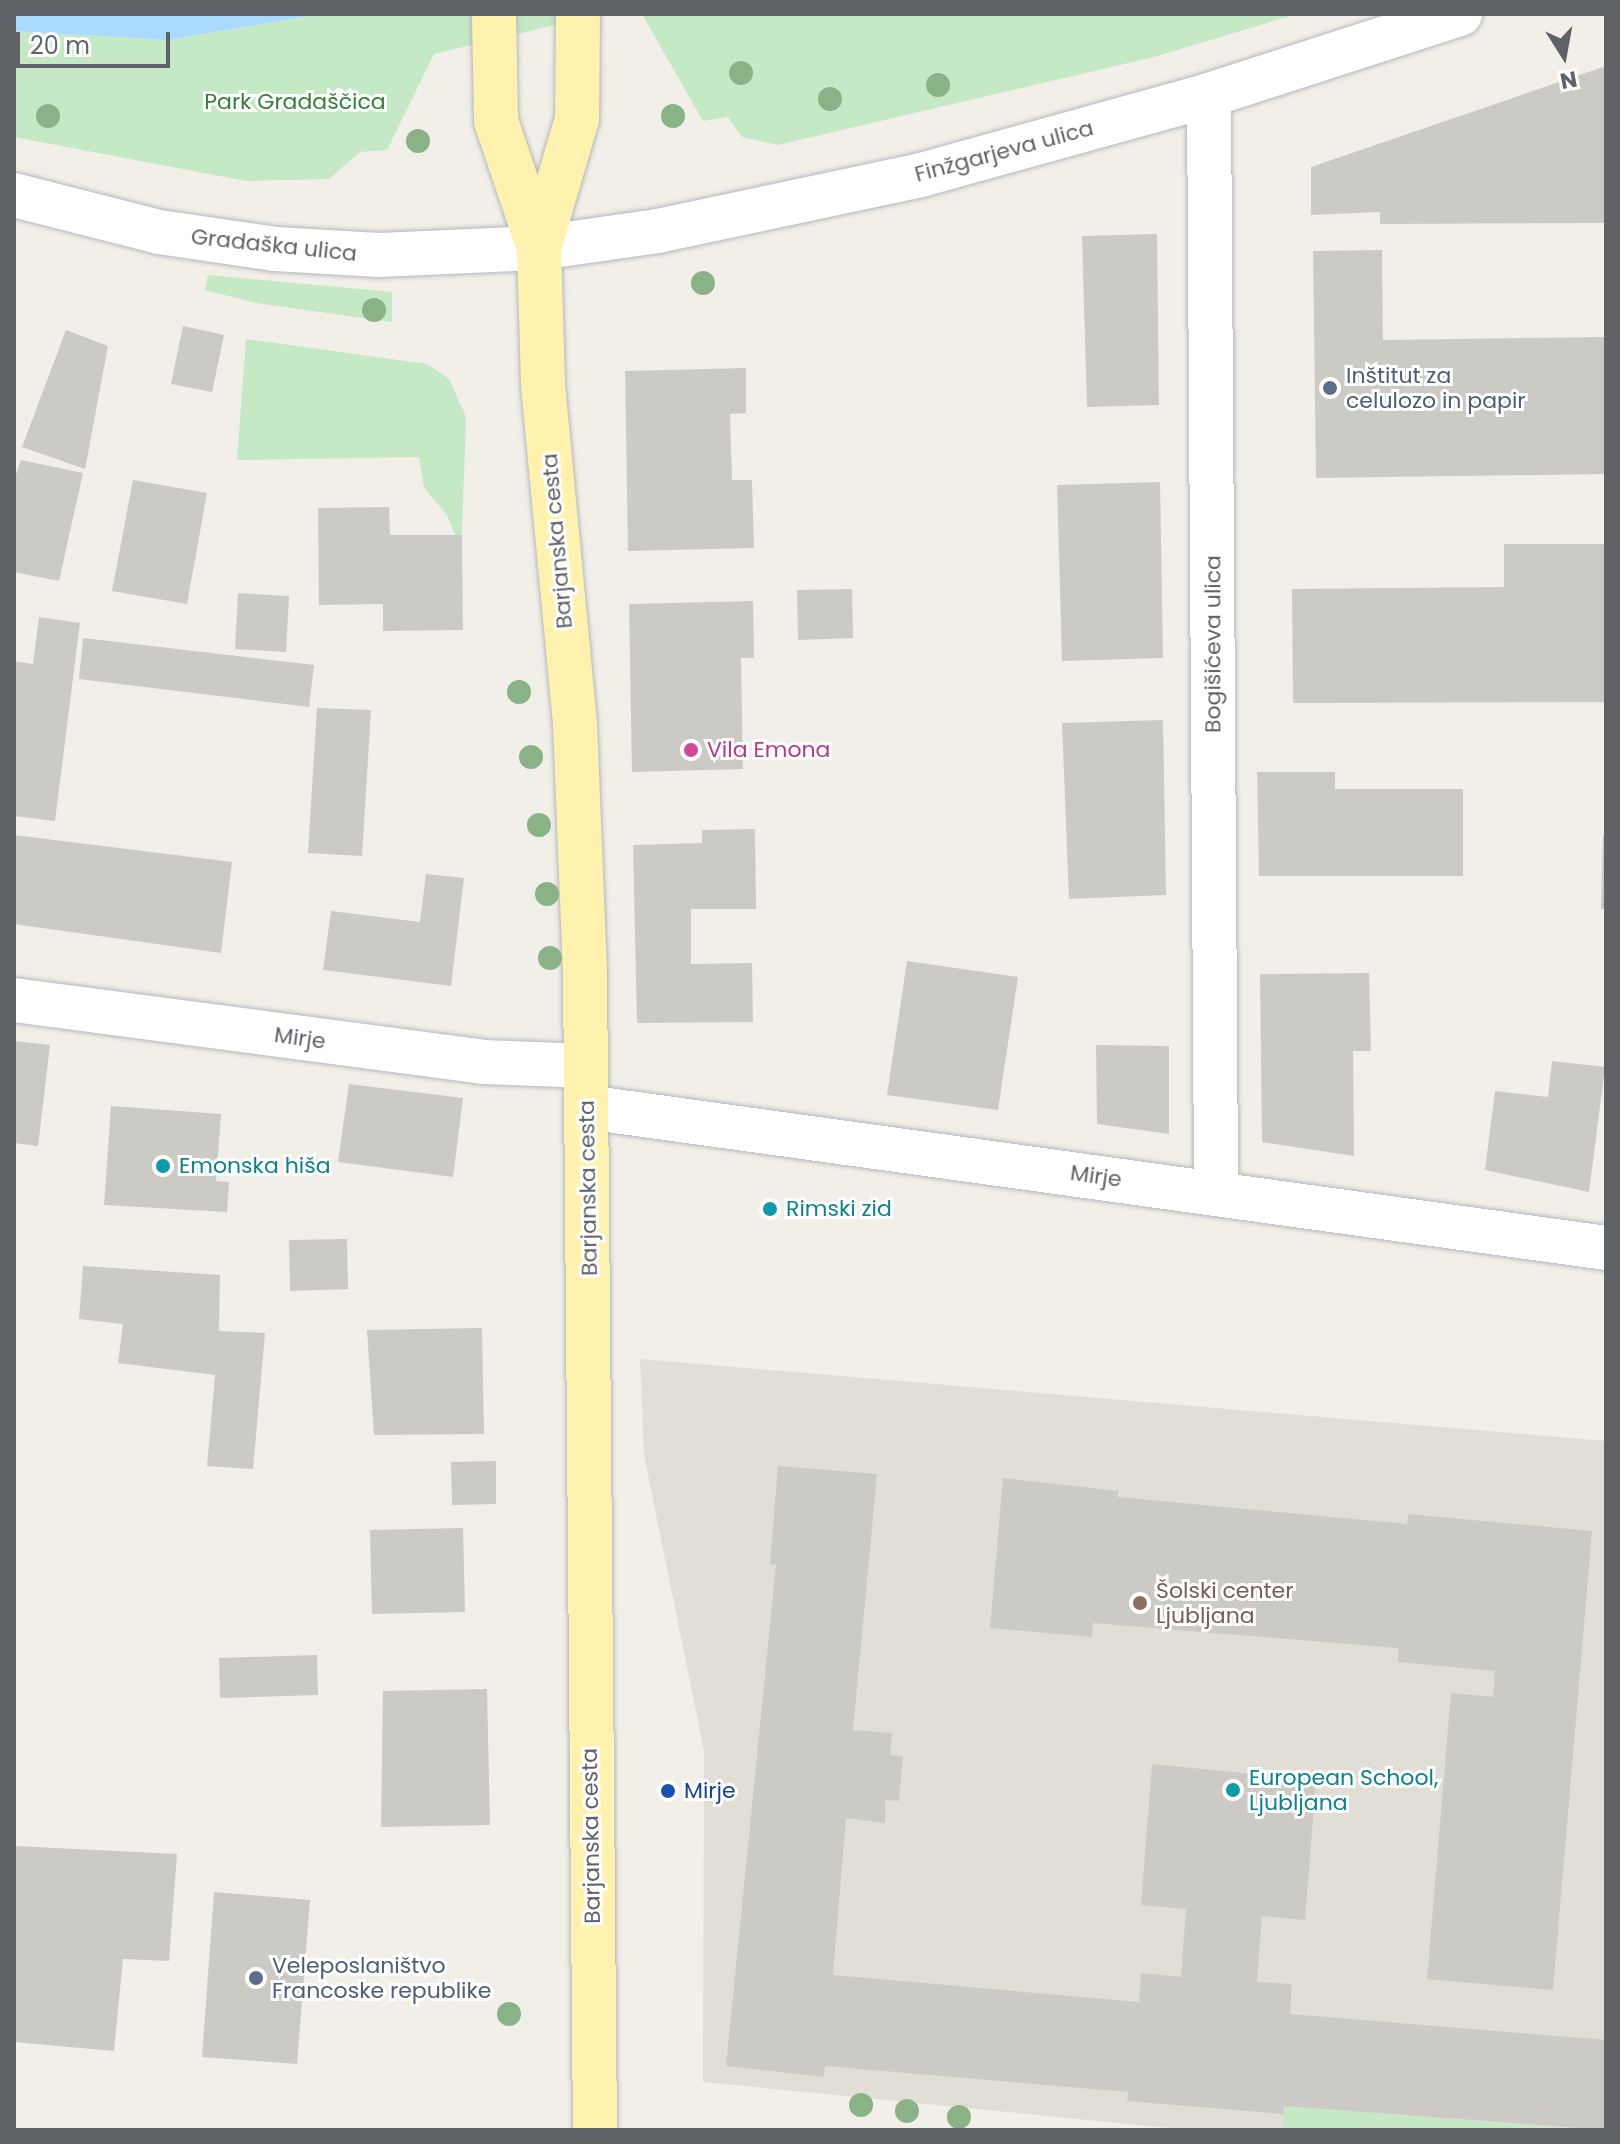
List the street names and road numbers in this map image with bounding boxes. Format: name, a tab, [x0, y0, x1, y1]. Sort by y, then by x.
street label: Finžgarjeva ulica	[912, 114, 1096, 188]
street label: Gradaška ulica	[190, 223, 358, 267]
street label: Barjanska cesta	[536, 452, 578, 630]
street label: Bogišićeva ulica	[1200, 555, 1226, 733]
street label: Mirje	[273, 1021, 327, 1055]
street label: Barjanska cesta	[573, 1100, 603, 1276]
street label: Mirje	[1069, 1159, 1123, 1193]
street label: Barjanska cesta	[576, 1748, 606, 1924]

